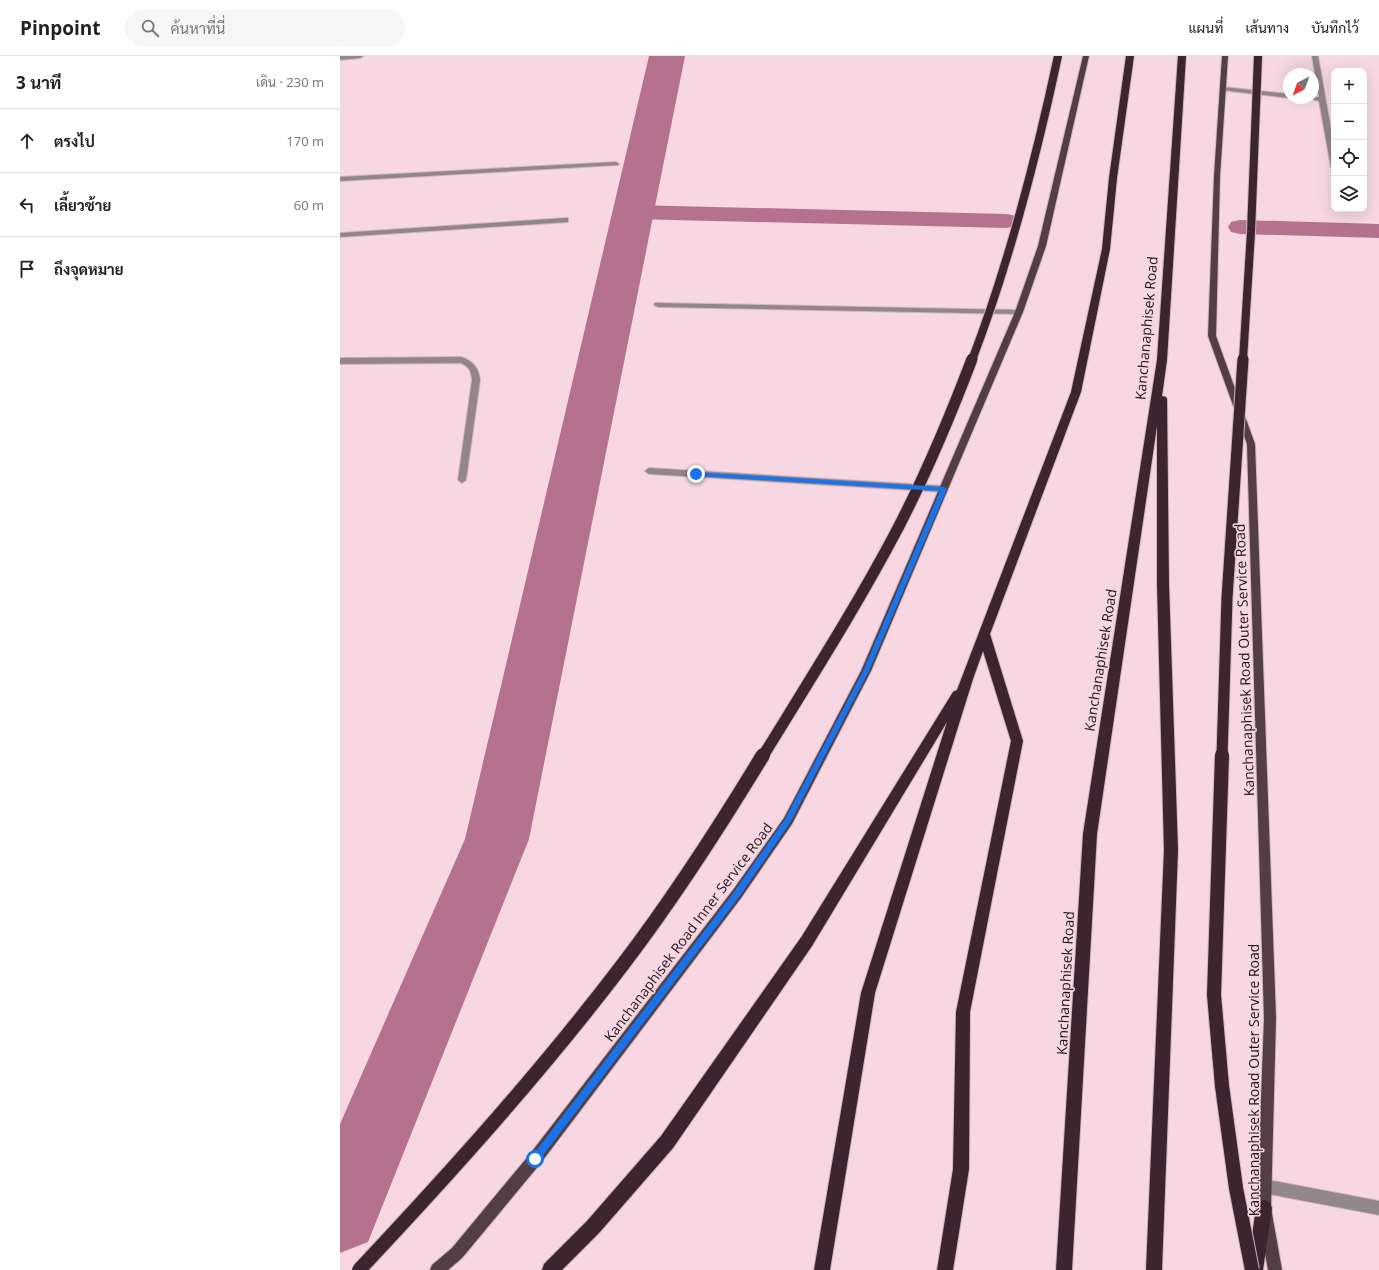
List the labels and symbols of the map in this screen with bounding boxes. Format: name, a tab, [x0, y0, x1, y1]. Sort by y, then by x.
north arrow	[1283, 68, 1319, 104]
street label: Kanchanaphisek Road	[1130, 255, 1162, 401]
route end	[687, 465, 705, 483]
street label: Kanchanaphisek Road Outer Service Road	[1230, 523, 1258, 797]
street label: Kanchanaphisek Road	[1079, 587, 1121, 733]
street label: Kanchanaphisek Road Inner Service Road	[599, 819, 777, 1045]
street label: Kanchanaphisek Road	[1052, 911, 1078, 1055]
street label: Kanchanaphisek Road Outer Service Road	[1244, 944, 1263, 1216]
route start	[526, 1150, 544, 1168]

